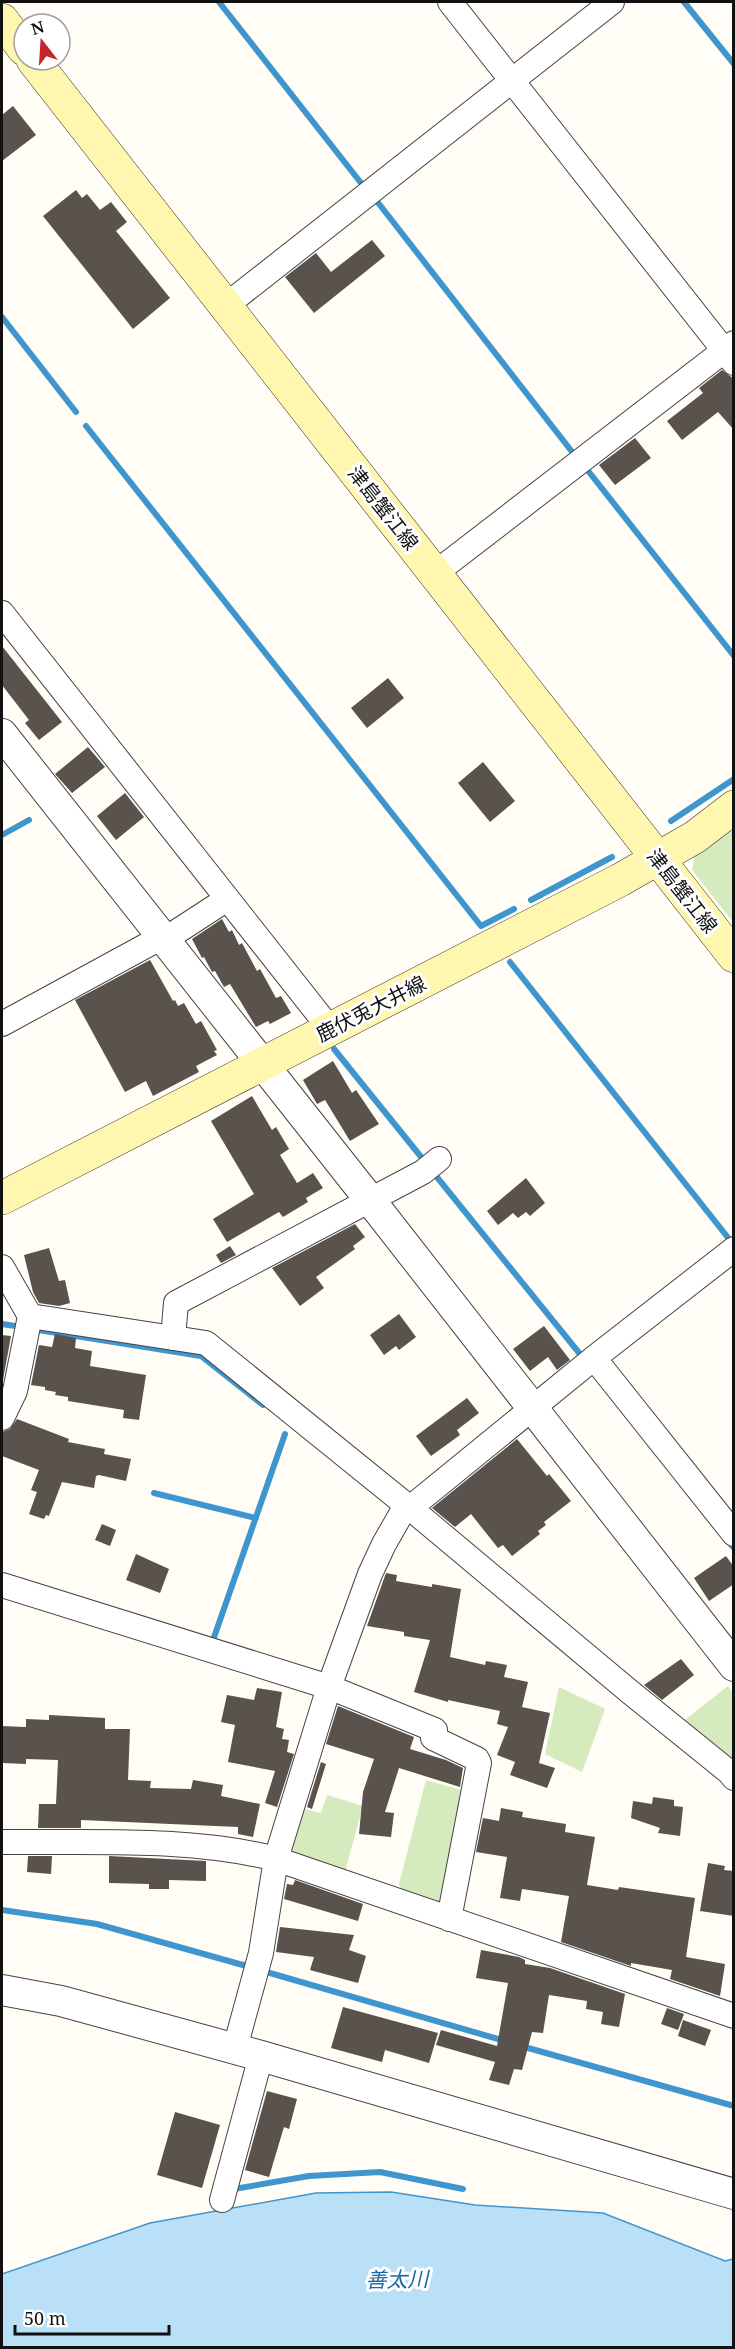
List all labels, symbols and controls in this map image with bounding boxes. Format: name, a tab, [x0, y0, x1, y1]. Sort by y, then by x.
north arrow	[12, 12, 72, 72]
text: N	[28, 15, 47, 40]
street label: 津島蟹江線	[342, 460, 425, 555]
street label: 津島蟹江線	[641, 843, 724, 938]
street label: 鹿伏兎大井線	[311, 969, 430, 1048]
water label: 善太川	[365, 2264, 431, 2294]
scale bar	[15, 2298, 170, 2336]
text: 50 m	[24, 2306, 66, 2330]

